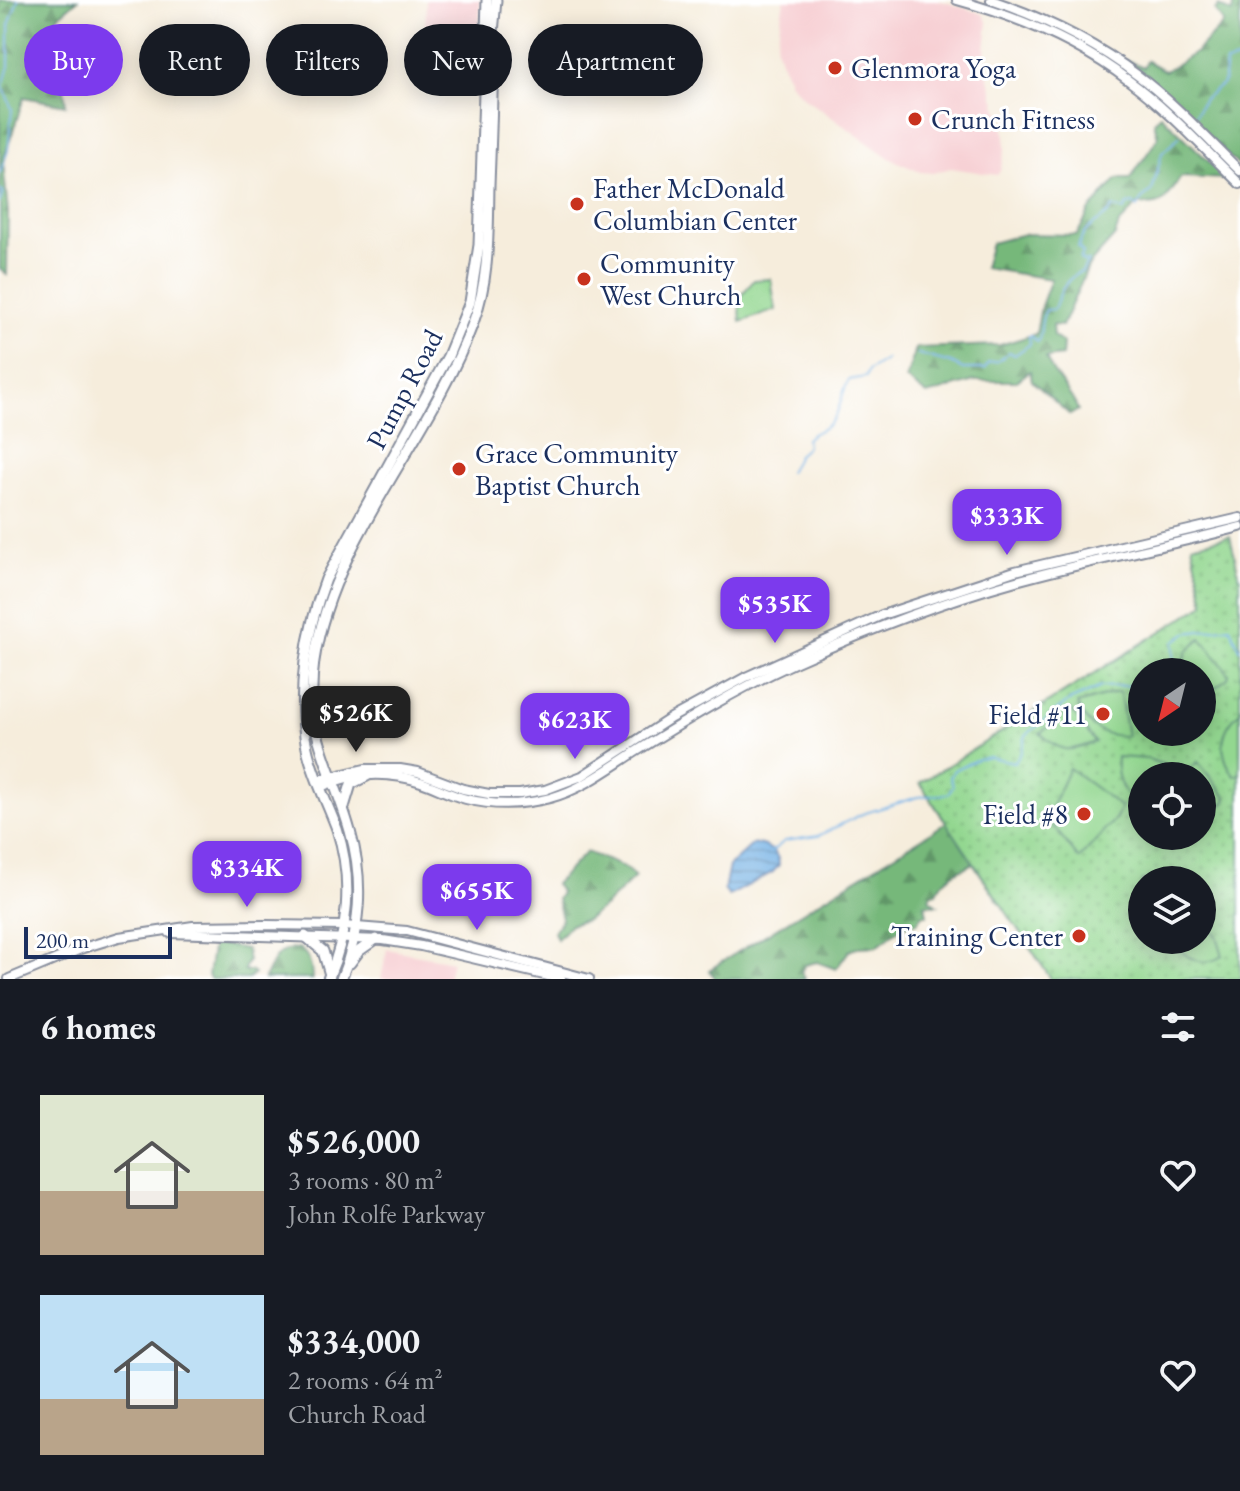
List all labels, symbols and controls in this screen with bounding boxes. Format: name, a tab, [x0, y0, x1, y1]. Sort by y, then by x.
chip: Buy	[24, 24, 123, 96]
chip: Rent	[139, 24, 250, 96]
chip: Filters	[266, 24, 388, 96]
chip: New	[404, 24, 512, 96]
chip: Apartment	[528, 24, 703, 96]
place label: Glenmora Yoga	[851, 50, 1017, 86]
marker: Glenmora Yoga	[826, 59, 844, 77]
place label: Crunch Fitness	[931, 101, 1095, 137]
marker: Crunch Fitness	[906, 110, 924, 128]
place label: Father McDonald Columbian Center	[593, 170, 798, 238]
marker: Father McDonald Columbian Center	[568, 195, 586, 213]
place label: Community West Church	[600, 245, 741, 313]
marker: Community West Church	[575, 270, 593, 288]
street label: Pump Road	[357, 322, 451, 455]
place label: Grace Community Baptist Church	[475, 435, 679, 503]
marker: Grace Community Baptist Church	[450, 460, 468, 478]
pin: $333K	[951, 489, 1063, 557]
text: $333K	[970, 498, 1044, 532]
pin: $535K	[719, 577, 831, 645]
text: $535K	[738, 586, 812, 620]
north arrow	[1128, 658, 1216, 746]
map controls	[1128, 658, 1216, 954]
pin: $526K	[300, 686, 412, 754]
pin: $623K	[519, 693, 631, 761]
text: $526K	[319, 695, 393, 729]
place label: Field #11	[988, 696, 1087, 732]
text: $623K	[538, 702, 612, 736]
marker: Field #11	[1094, 705, 1112, 723]
button: locate	[1128, 762, 1216, 850]
place label: Field #8	[983, 796, 1068, 832]
marker: Field #8	[1075, 805, 1093, 823]
pin: $334K	[191, 841, 303, 909]
text: $334K	[210, 850, 284, 884]
pin: $655K	[421, 864, 533, 932]
button: layers	[1128, 866, 1216, 954]
text: $655K	[440, 873, 514, 907]
place label: Training Center	[891, 918, 1064, 954]
scale bar	[24, 923, 172, 959]
text: 200 m	[36, 926, 89, 955]
marker: Training Center	[1070, 927, 1088, 945]
text: 6 homes	[40, 1005, 156, 1049]
icon: filters	[1156, 1005, 1200, 1049]
text: $526,000	[288, 1119, 420, 1163]
icon: home	[104, 1127, 200, 1223]
icon: heart	[1156, 1153, 1200, 1197]
text: 3 rooms · 80 m²	[288, 1163, 443, 1197]
text: John Rolfe Parkway	[288, 1197, 485, 1231]
text: $334,000	[288, 1319, 420, 1363]
icon: home	[104, 1327, 200, 1423]
icon: heart	[1156, 1353, 1200, 1397]
text: 2 rooms · 64 m²	[288, 1363, 443, 1397]
text: Church Road	[288, 1397, 426, 1431]

